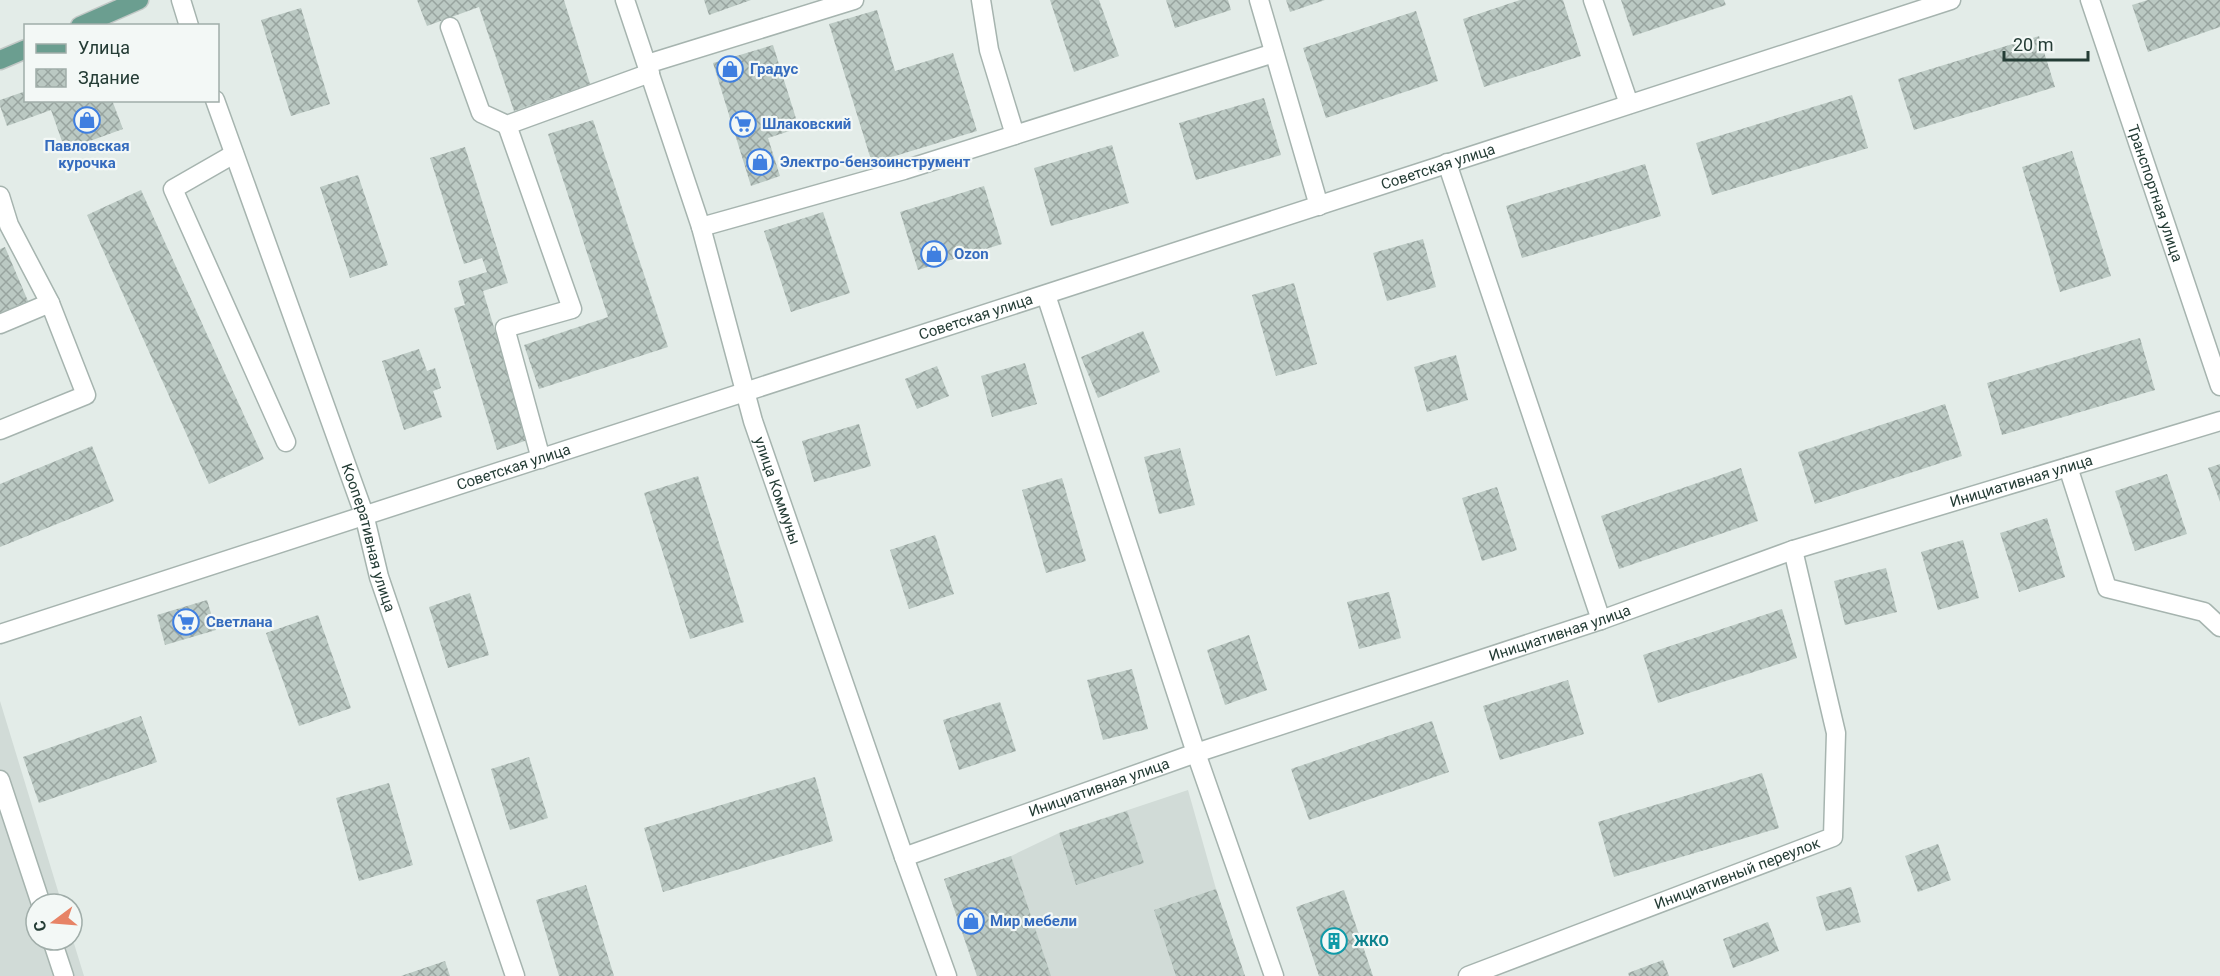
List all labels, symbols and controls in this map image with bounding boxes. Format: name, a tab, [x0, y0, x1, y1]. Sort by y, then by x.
legend	[24, 24, 219, 102]
scale bar	[2004, 24, 2088, 62]
text: 20 m	[2013, 34, 2053, 55]
text: Улица	[78, 37, 130, 58]
shop icon: Градус	[715, 54, 745, 84]
place label: Градус	[750, 60, 798, 78]
text: Здание	[78, 67, 140, 88]
shop icon: Павловская курочка	[72, 105, 102, 135]
supermarket icon: Шлаковский	[728, 109, 758, 139]
place label: Шлаковский	[762, 115, 851, 133]
street label: Транспортная улица	[2124, 122, 2187, 264]
place label: Павловская курочка	[44, 137, 130, 172]
street label: Советская улица	[1379, 140, 1497, 194]
shop icon: Электро-бензоинструмент	[745, 147, 775, 177]
place label: Электро-бензоинструмент	[780, 153, 971, 171]
shop icon: Ozon	[919, 239, 949, 269]
place label: Ozon	[954, 245, 989, 263]
street label: Советская улица	[917, 290, 1035, 344]
street label: улица Коммуны	[750, 435, 804, 547]
street label: Советская улица	[454, 440, 573, 494]
street label: Инициативная улица	[1948, 451, 2095, 511]
street label: Кооперативная улица	[338, 461, 399, 614]
street label: Инициативная улица	[1487, 601, 1633, 665]
supermarket icon: Светлана	[171, 607, 201, 637]
place label: Светлана	[206, 613, 273, 631]
street label: Инициативная улица	[1026, 754, 1172, 821]
street label: Инициативный переулок	[1652, 834, 1823, 913]
north arrow	[24, 892, 84, 952]
shop icon: Мир мебели	[956, 906, 986, 936]
place label: Мир мебели	[990, 912, 1077, 930]
text: С	[29, 918, 51, 934]
building icon: ЖКО	[1319, 926, 1349, 956]
place label: ЖКО	[1354, 932, 1389, 950]

